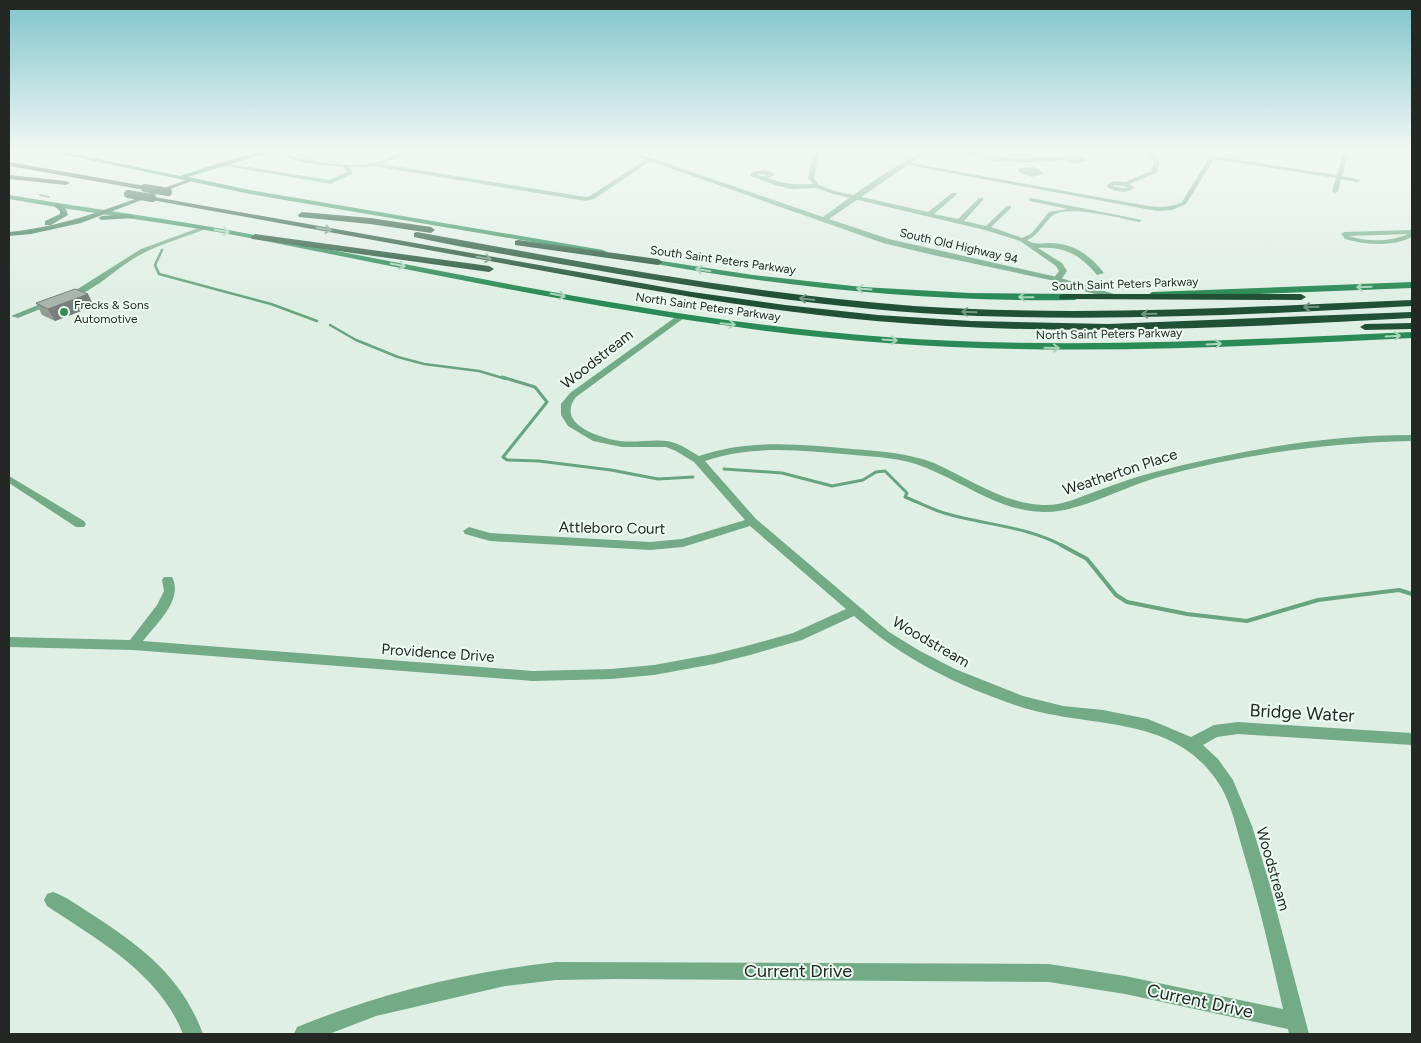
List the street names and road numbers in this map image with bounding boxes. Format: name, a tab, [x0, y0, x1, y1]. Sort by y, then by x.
street label: South Old Highway 94	[898, 226, 1020, 267]
street label: South Saint Peters Parkway	[649, 243, 798, 277]
street label: South Saint Peters Parkway	[1051, 274, 1199, 294]
street label: North Saint Peters Parkway	[635, 290, 782, 324]
street label: Woodstream	[557, 325, 637, 393]
street label: North Saint Peters Parkway	[1036, 326, 1183, 342]
street label: Weatherton Place	[1060, 445, 1180, 499]
street label: Attleboro Court	[559, 518, 666, 538]
street label: Woodstream	[889, 613, 973, 671]
street label: Providence Drive	[381, 640, 495, 666]
street label: Bridge Water	[1249, 699, 1355, 727]
street label: Woodstream	[1252, 825, 1294, 913]
street label: Current Drive	[744, 960, 852, 982]
street label: Current Drive	[1145, 979, 1255, 1023]

